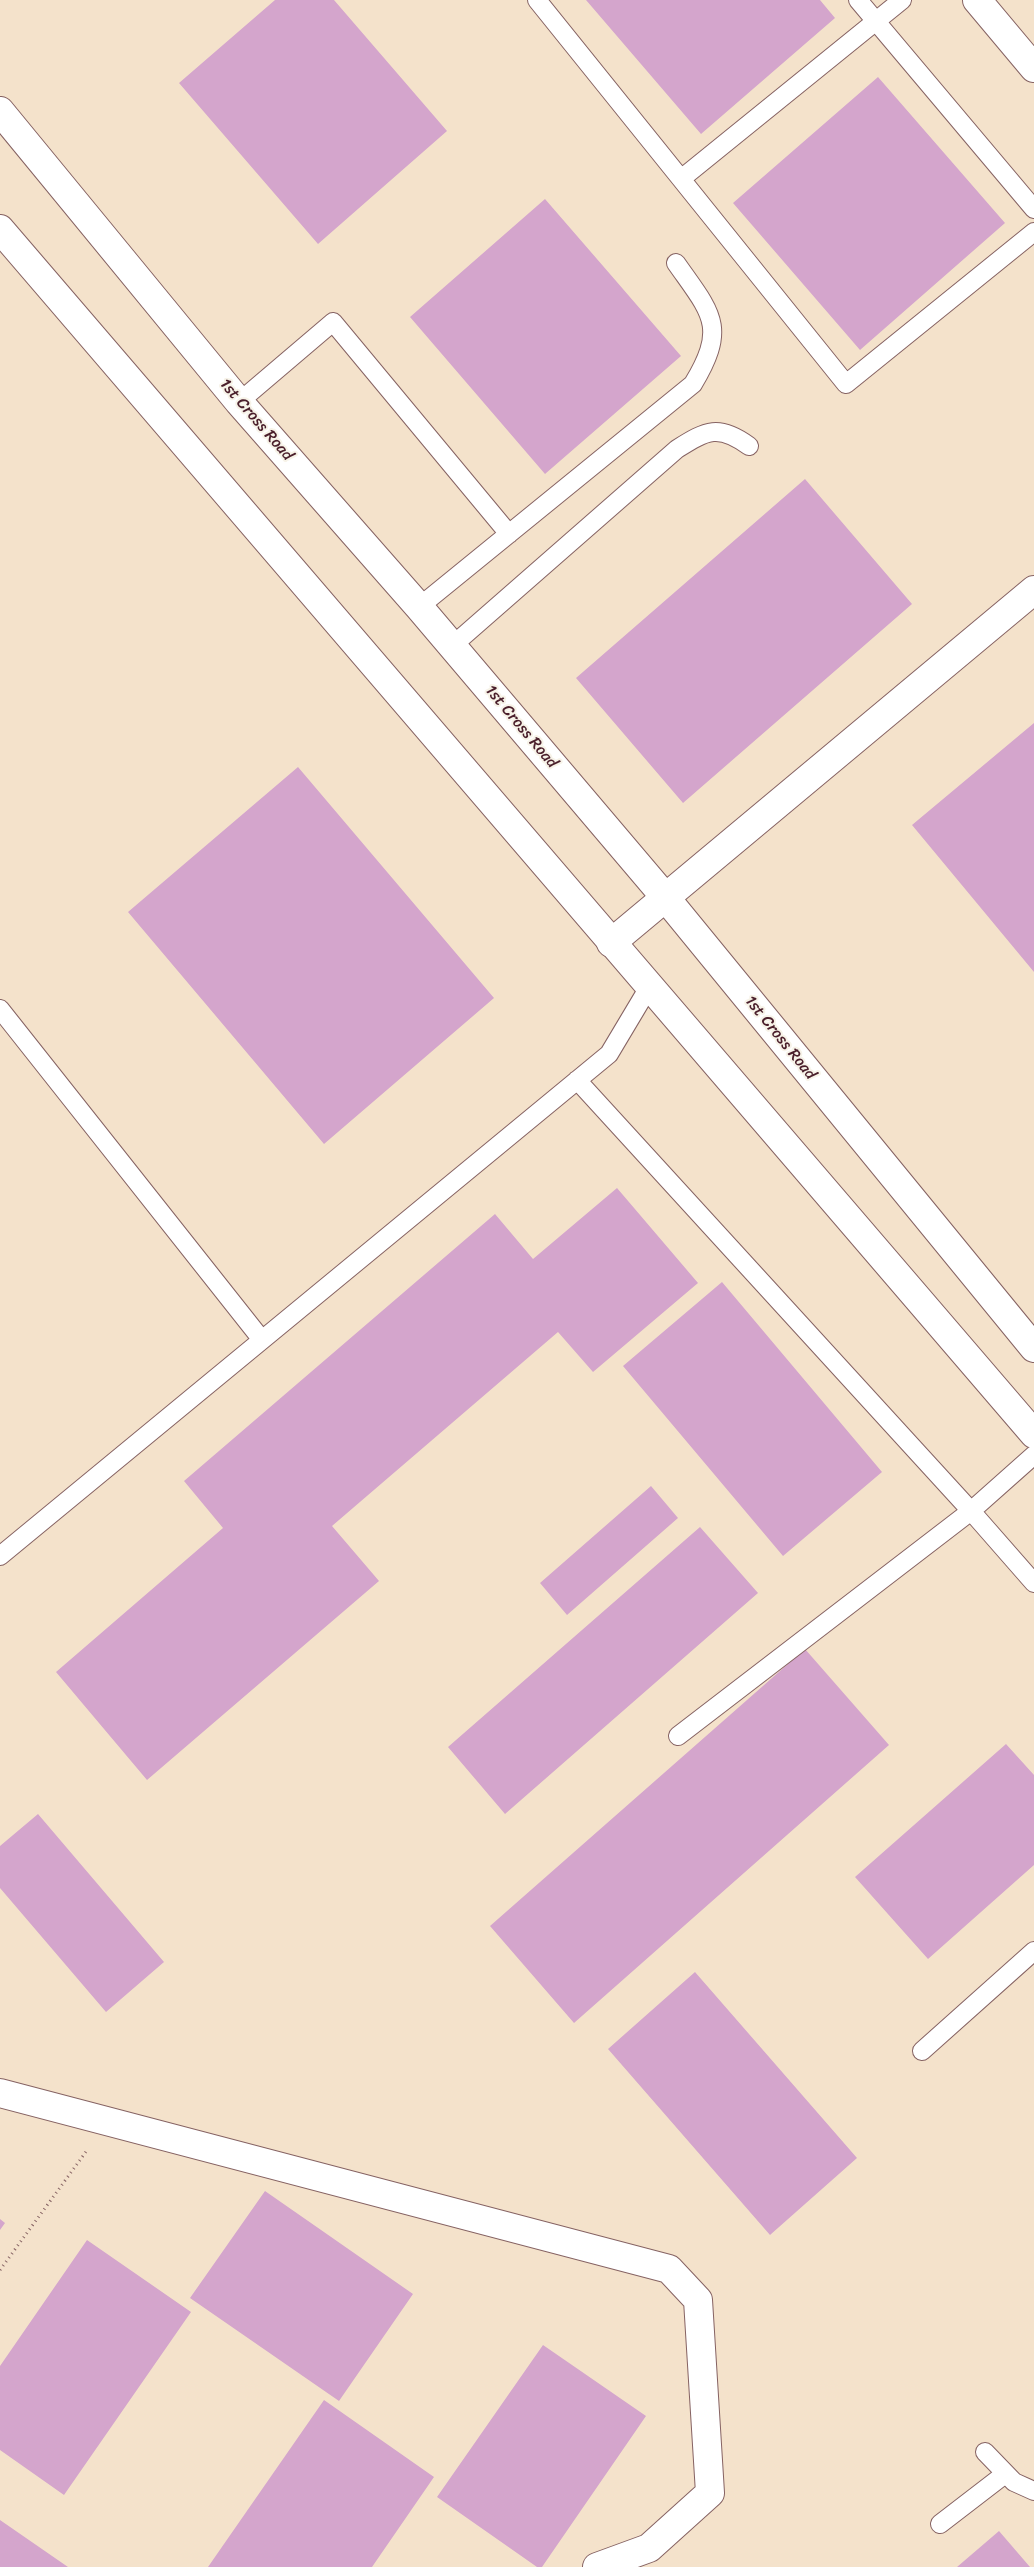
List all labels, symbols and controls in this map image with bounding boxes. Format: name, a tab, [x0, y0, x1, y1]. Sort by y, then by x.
street label: 1st Cross Road	[215, 375, 297, 465]
street label: 1st Cross Road	[481, 682, 561, 772]
street label: 1st Cross Road	[740, 992, 820, 1084]

